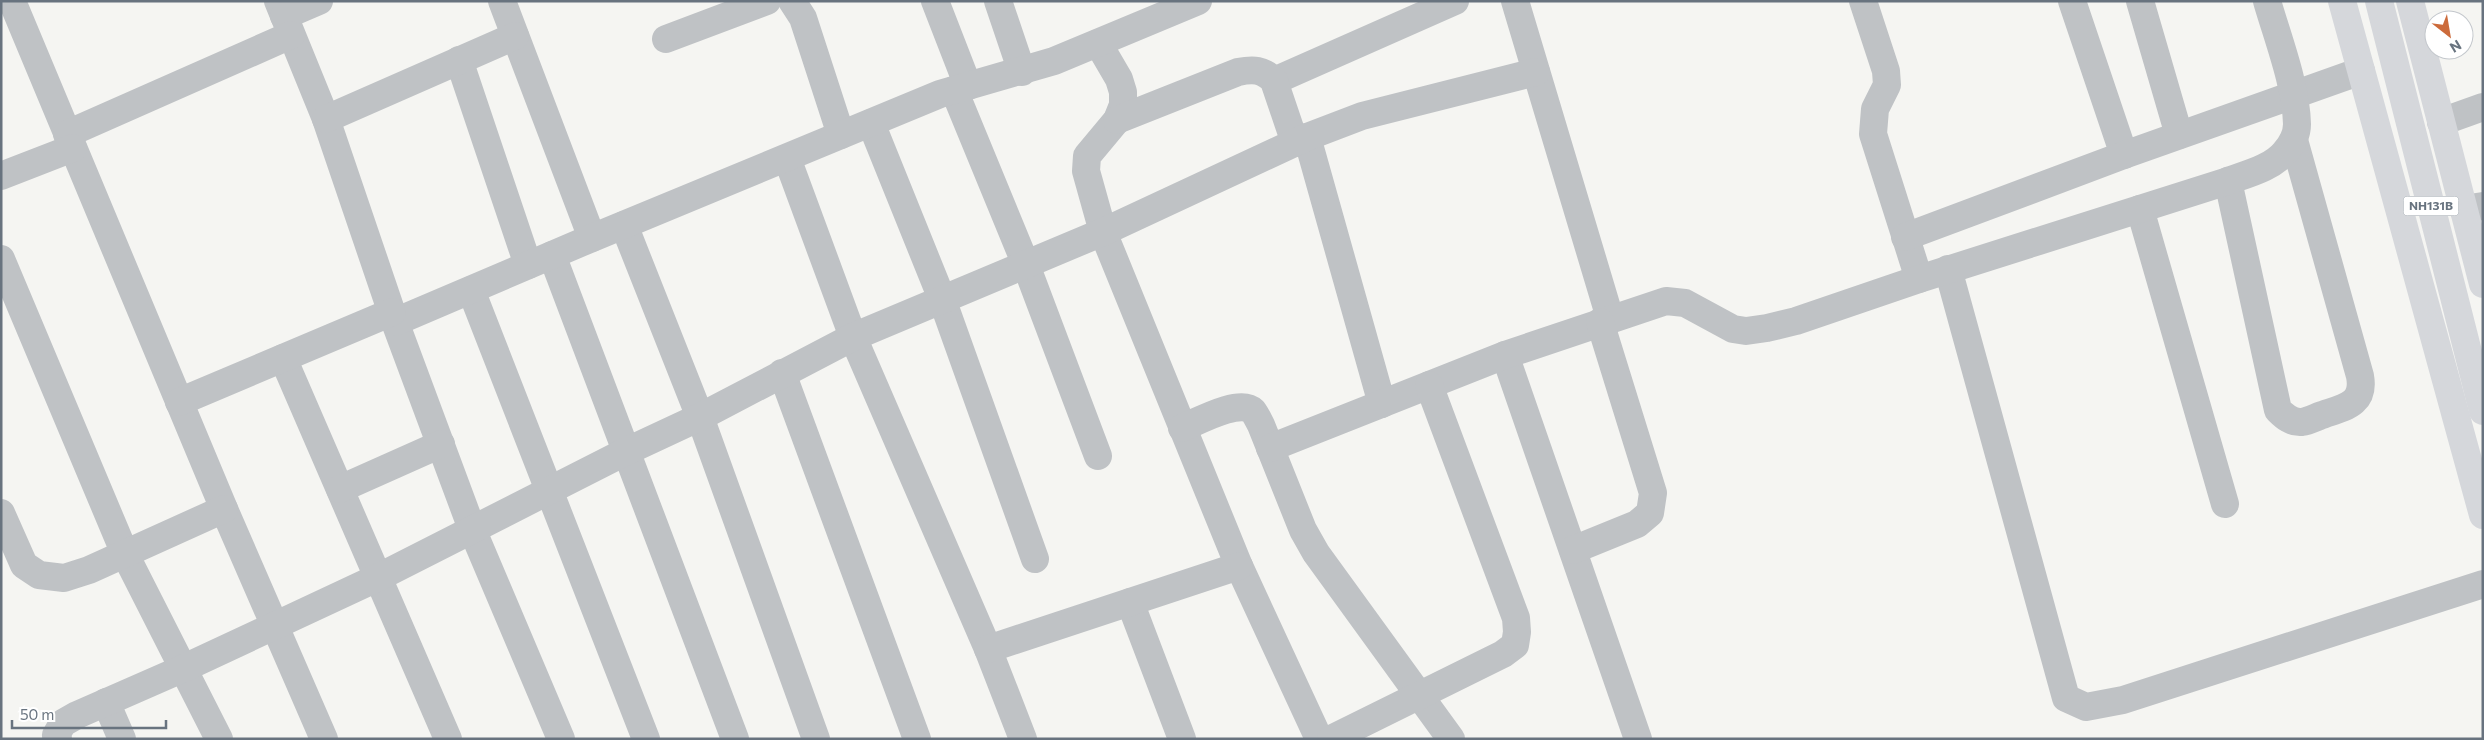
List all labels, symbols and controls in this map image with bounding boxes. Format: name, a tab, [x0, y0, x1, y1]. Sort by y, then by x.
north arrow	[2424, 10, 2474, 60]
text: N	[2447, 37, 2465, 57]
road number: NH131B	[2404, 197, 2458, 216]
scale bar	[12, 698, 166, 730]
text: 50 m	[20, 705, 54, 723]

